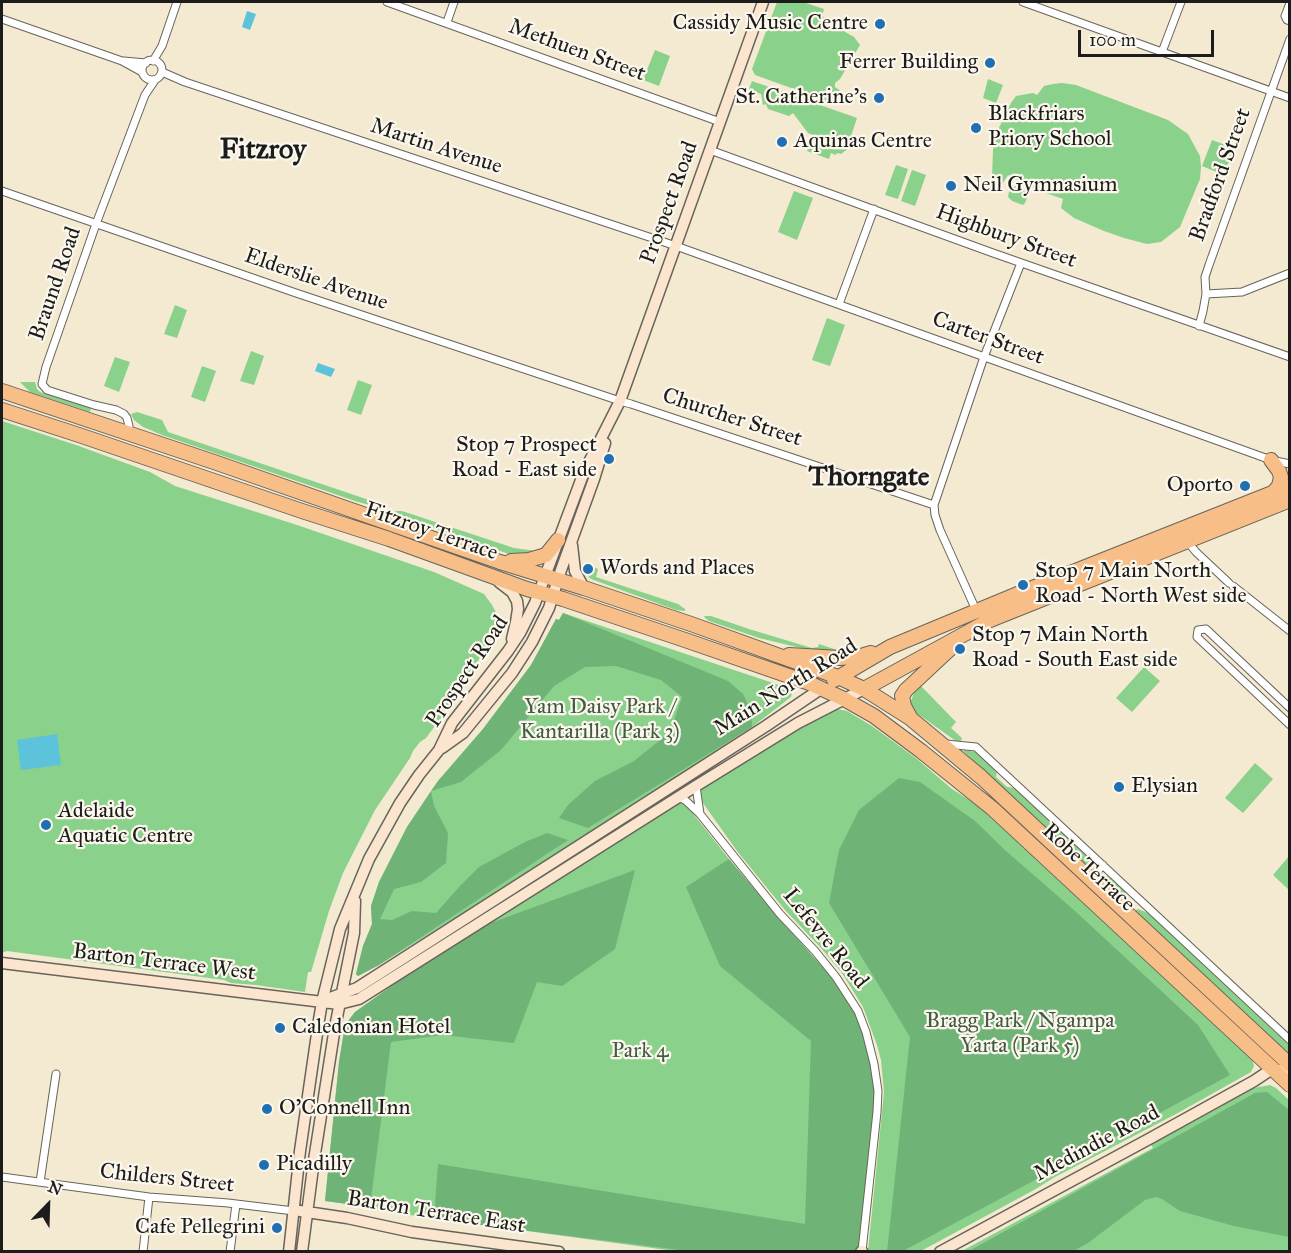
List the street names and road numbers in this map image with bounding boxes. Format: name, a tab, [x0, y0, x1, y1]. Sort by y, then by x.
street label: Methuen Street	[505, 14, 649, 88]
street label: Bradford Street	[1185, 105, 1257, 245]
street label: Martin Avenue	[367, 113, 505, 181]
street label: Prospect Road	[636, 138, 704, 268]
street label: Highbury Street	[932, 199, 1080, 275]
street label: Braund Road	[24, 224, 88, 344]
street label: Elderslie Avenue	[241, 243, 391, 317]
street label: Carter Street	[928, 307, 1048, 371]
street label: Churcher Street	[659, 383, 805, 453]
street label: Fitzroy Terrace	[361, 497, 501, 567]
street label: Prospect Road	[421, 611, 515, 733]
street label: Main North Road	[709, 633, 863, 743]
street label: Robe Terrace	[1036, 818, 1140, 918]
street label: Lefevre Road	[777, 884, 873, 994]
street label: Barton Terrace West	[71, 939, 257, 987]
street label: Medindie Road	[1030, 1100, 1164, 1188]
street label: Childers Street	[98, 1159, 236, 1199]
street label: Barton Terrace East	[345, 1186, 527, 1240]

